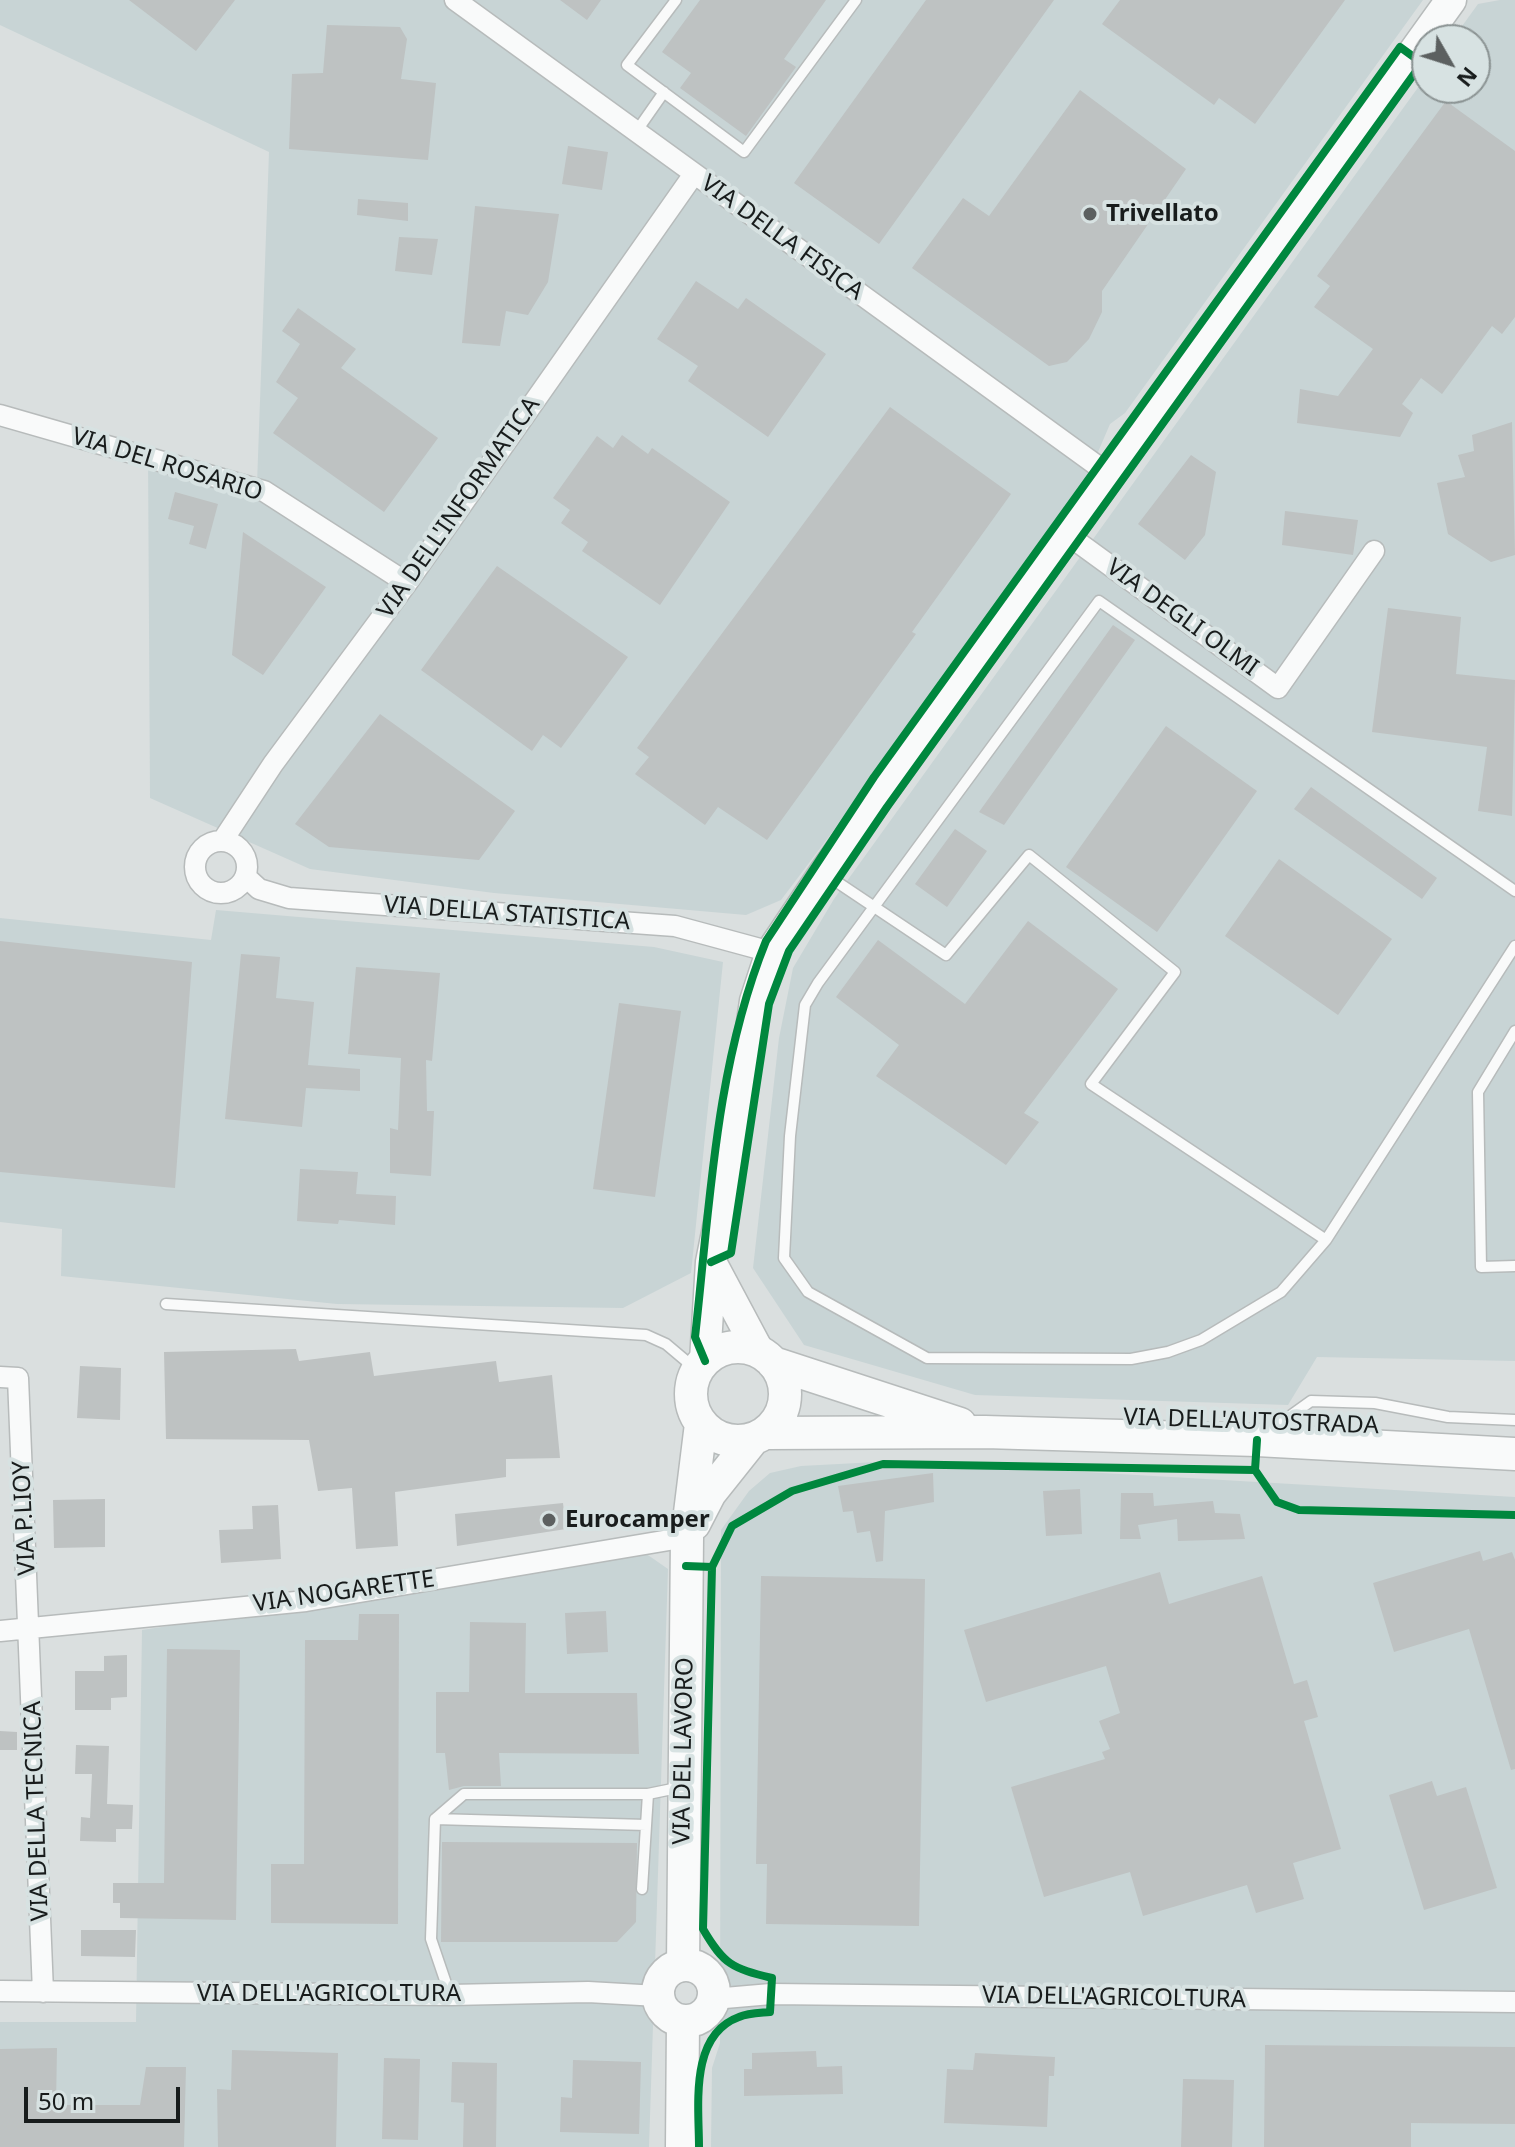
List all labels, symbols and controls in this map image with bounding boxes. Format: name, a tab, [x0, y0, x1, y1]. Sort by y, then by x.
north arrow	[1411, 24, 1491, 104]
text: N	[1451, 61, 1485, 94]
street label: VIA DELLA FISICA	[695, 169, 869, 307]
place label: Trivellato	[1106, 200, 1219, 228]
marker: Trivellato	[1081, 205, 1099, 223]
street label: VIA DELL'INFORMATICA	[372, 392, 546, 624]
street label: VIA DEL ROSARIO	[68, 422, 266, 508]
street label: VIA DEGLI OLMI	[1100, 553, 1264, 683]
street label: VIA DELLA STATISTICA	[383, 891, 631, 937]
street label: VIA DELL'AUTOSTRADA	[1123, 1403, 1379, 1441]
street label: VIA P.LIOY	[8, 1460, 42, 1576]
place label: Eurocamper	[565, 1506, 710, 1534]
marker: Eurocamper	[540, 1511, 558, 1529]
street label: VIA NOGARETTE	[252, 1565, 436, 1619]
street label: VIA DEL LAVORO	[668, 1657, 700, 1845]
street label: VIA DELLA TECNICA	[19, 1700, 55, 1922]
street label: VIA DELL'AGRICOLTURA	[197, 1980, 461, 2008]
street label: VIA DELL'AGRICOLTURA	[982, 1981, 1246, 2015]
scale bar	[28, 2071, 184, 2121]
text: 50 m	[38, 2084, 94, 2117]

